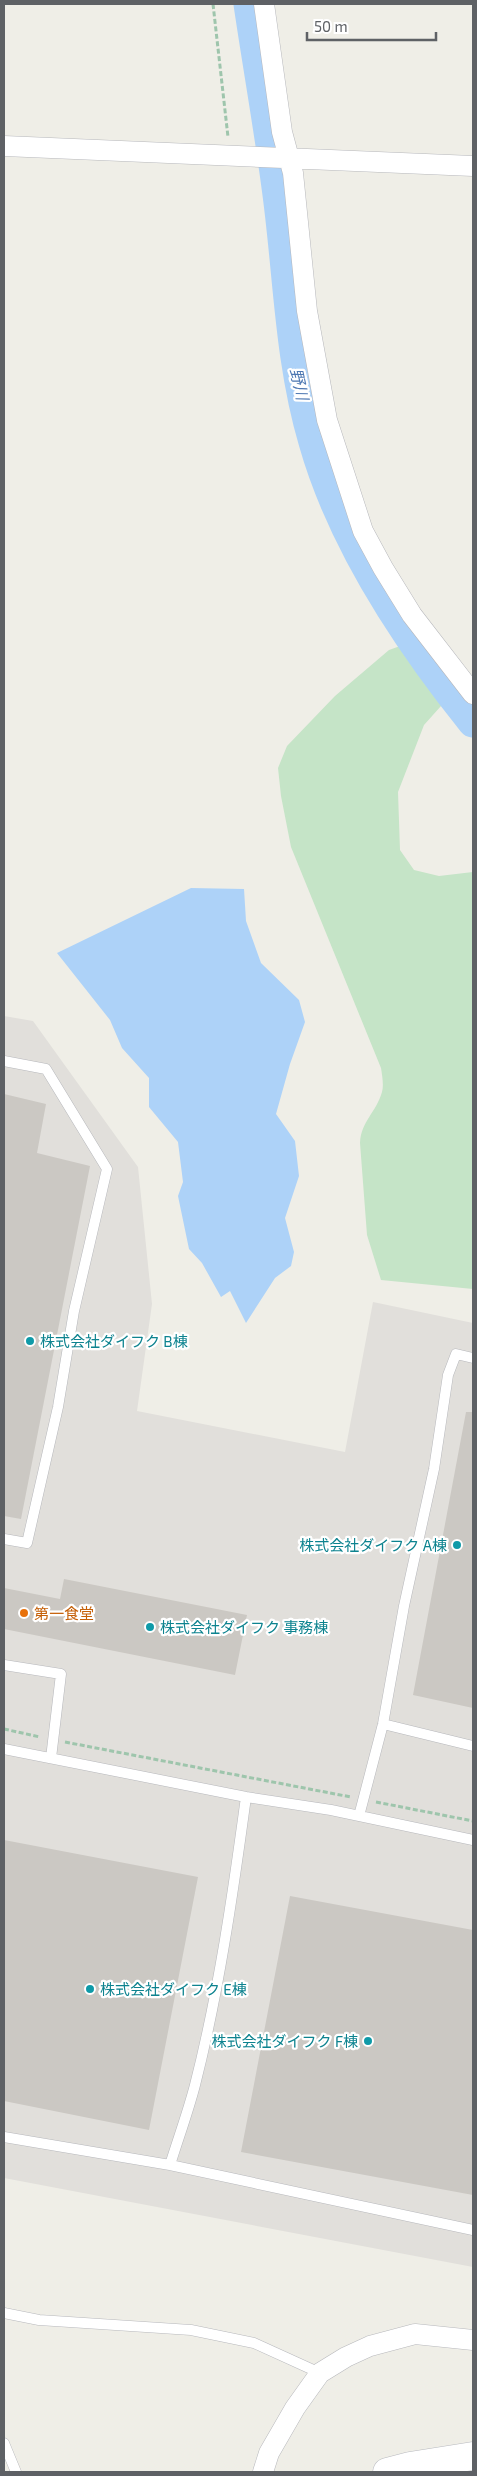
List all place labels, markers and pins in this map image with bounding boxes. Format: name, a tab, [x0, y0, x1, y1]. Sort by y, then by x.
place label: 株式会社ダイフク B棟	[40, 1332, 188, 1350]
marker: 株式会社ダイフク B棟	[24, 1335, 36, 1347]
place label: 株式会社ダイフク A棟	[299, 1536, 447, 1554]
marker: 株式会社ダイフク A棟	[451, 1539, 463, 1551]
place label: 第一食堂	[34, 1604, 94, 1622]
marker: 第一食堂	[18, 1607, 30, 1619]
place label: 株式会社ダイフク 事務棟	[160, 1618, 328, 1636]
marker: 株式会社ダイフク 事務棟	[144, 1621, 156, 1633]
place label: 株式会社ダイフク E棟	[100, 1980, 247, 1998]
marker: 株式会社ダイフク E棟	[84, 1983, 96, 1995]
place label: 株式会社ダイフク F棟	[212, 2032, 358, 2050]
marker: 株式会社ダイフク F棟	[362, 2035, 374, 2047]

